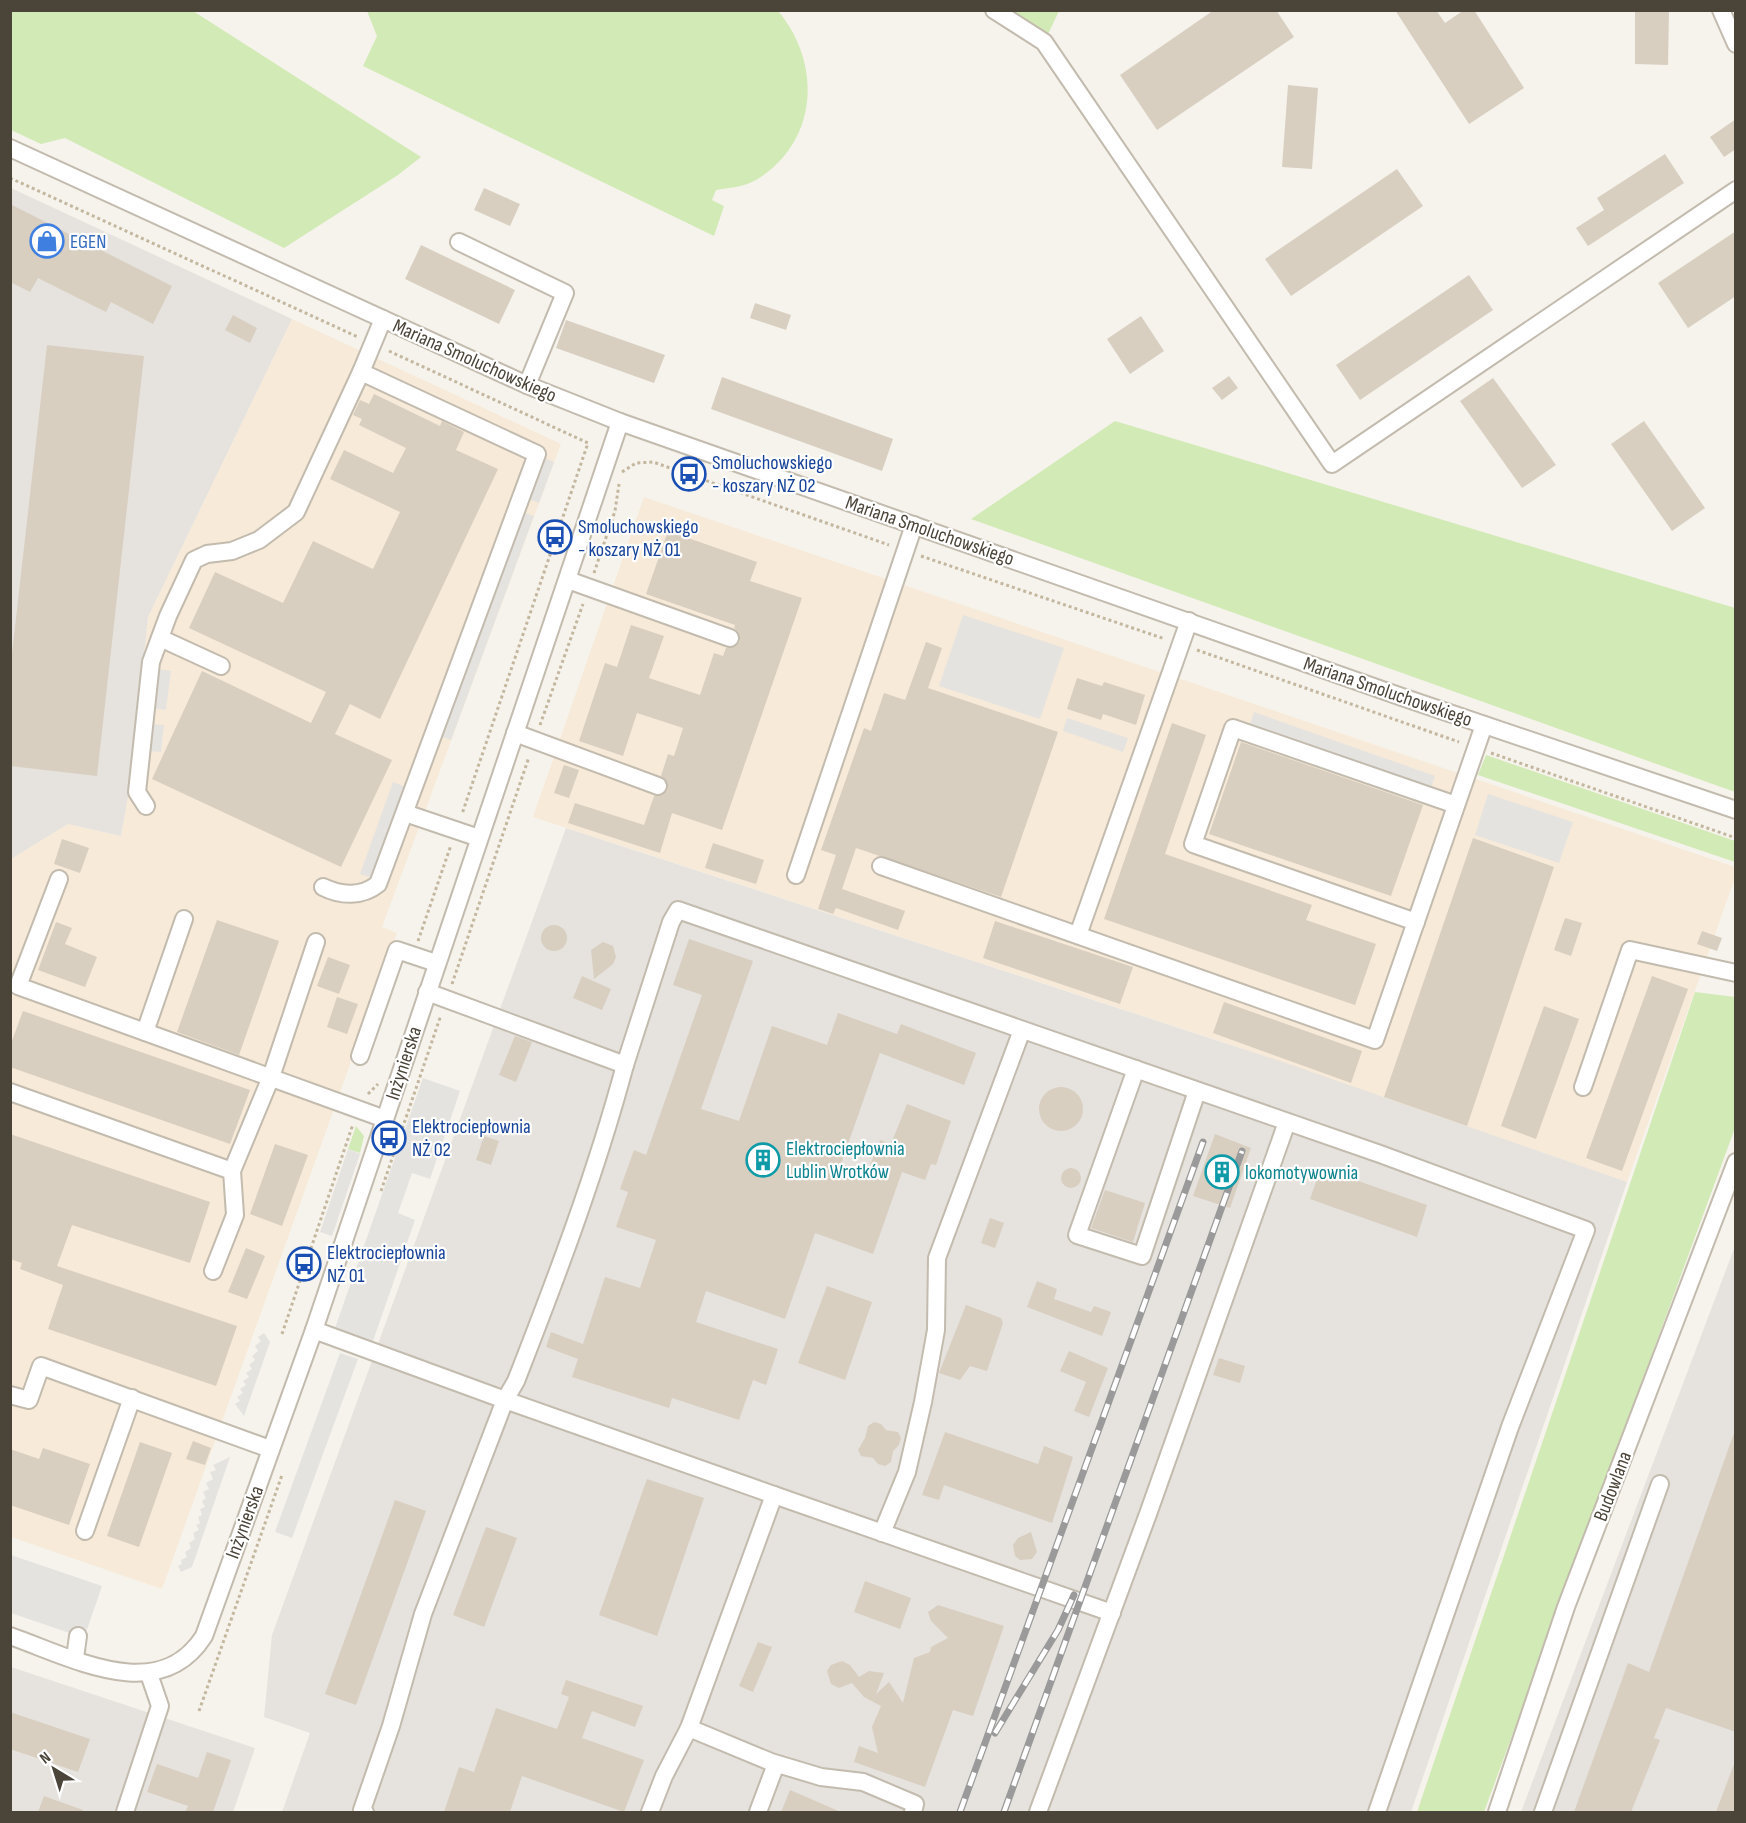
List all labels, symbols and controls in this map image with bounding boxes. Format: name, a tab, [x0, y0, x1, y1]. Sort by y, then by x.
shop icon: EGEN	[29, 223, 65, 259]
place label: EGEN	[70, 230, 106, 254]
street label: Mariana Smoluchowskiego	[389, 314, 560, 408]
place label: Smoluchowskiego - koszary NŻ 02	[712, 451, 833, 498]
bus stop icon: Smoluchowskiego - koszary NŻ 02	[671, 456, 707, 492]
street label: Mariana Smoluchowskiego	[842, 491, 1017, 571]
place label: Smoluchowskiego - koszary NŻ 01	[578, 515, 699, 562]
bus stop icon: Smoluchowskiego - koszary NŻ 01	[537, 519, 573, 555]
street label: Mariana Smoluchowskiego	[1300, 652, 1475, 732]
street label: Inżynierska	[381, 1024, 427, 1103]
place label: Elektrociepłownia NŻ 02	[412, 1115, 531, 1162]
bus stop icon: Elektrociepłownia NŻ 02	[371, 1120, 407, 1156]
place label: Elektrociepłownia Lublin Wrotków	[786, 1137, 905, 1184]
building icon: Elektrociepłownia Lublin Wrotków	[745, 1142, 781, 1178]
building icon: lokomotywownia	[1204, 1154, 1240, 1190]
place label: lokomotywownia	[1245, 1161, 1358, 1185]
place label: Elektrociepłownia NŻ 01	[327, 1241, 446, 1288]
bus stop icon: Elektrociepłownia NŻ 01	[286, 1246, 322, 1282]
street label: Budowlana	[1589, 1448, 1637, 1525]
street label: Inżynierska	[221, 1483, 269, 1562]
north arrow	[24, 1739, 84, 1799]
text: N	[36, 1748, 55, 1768]

